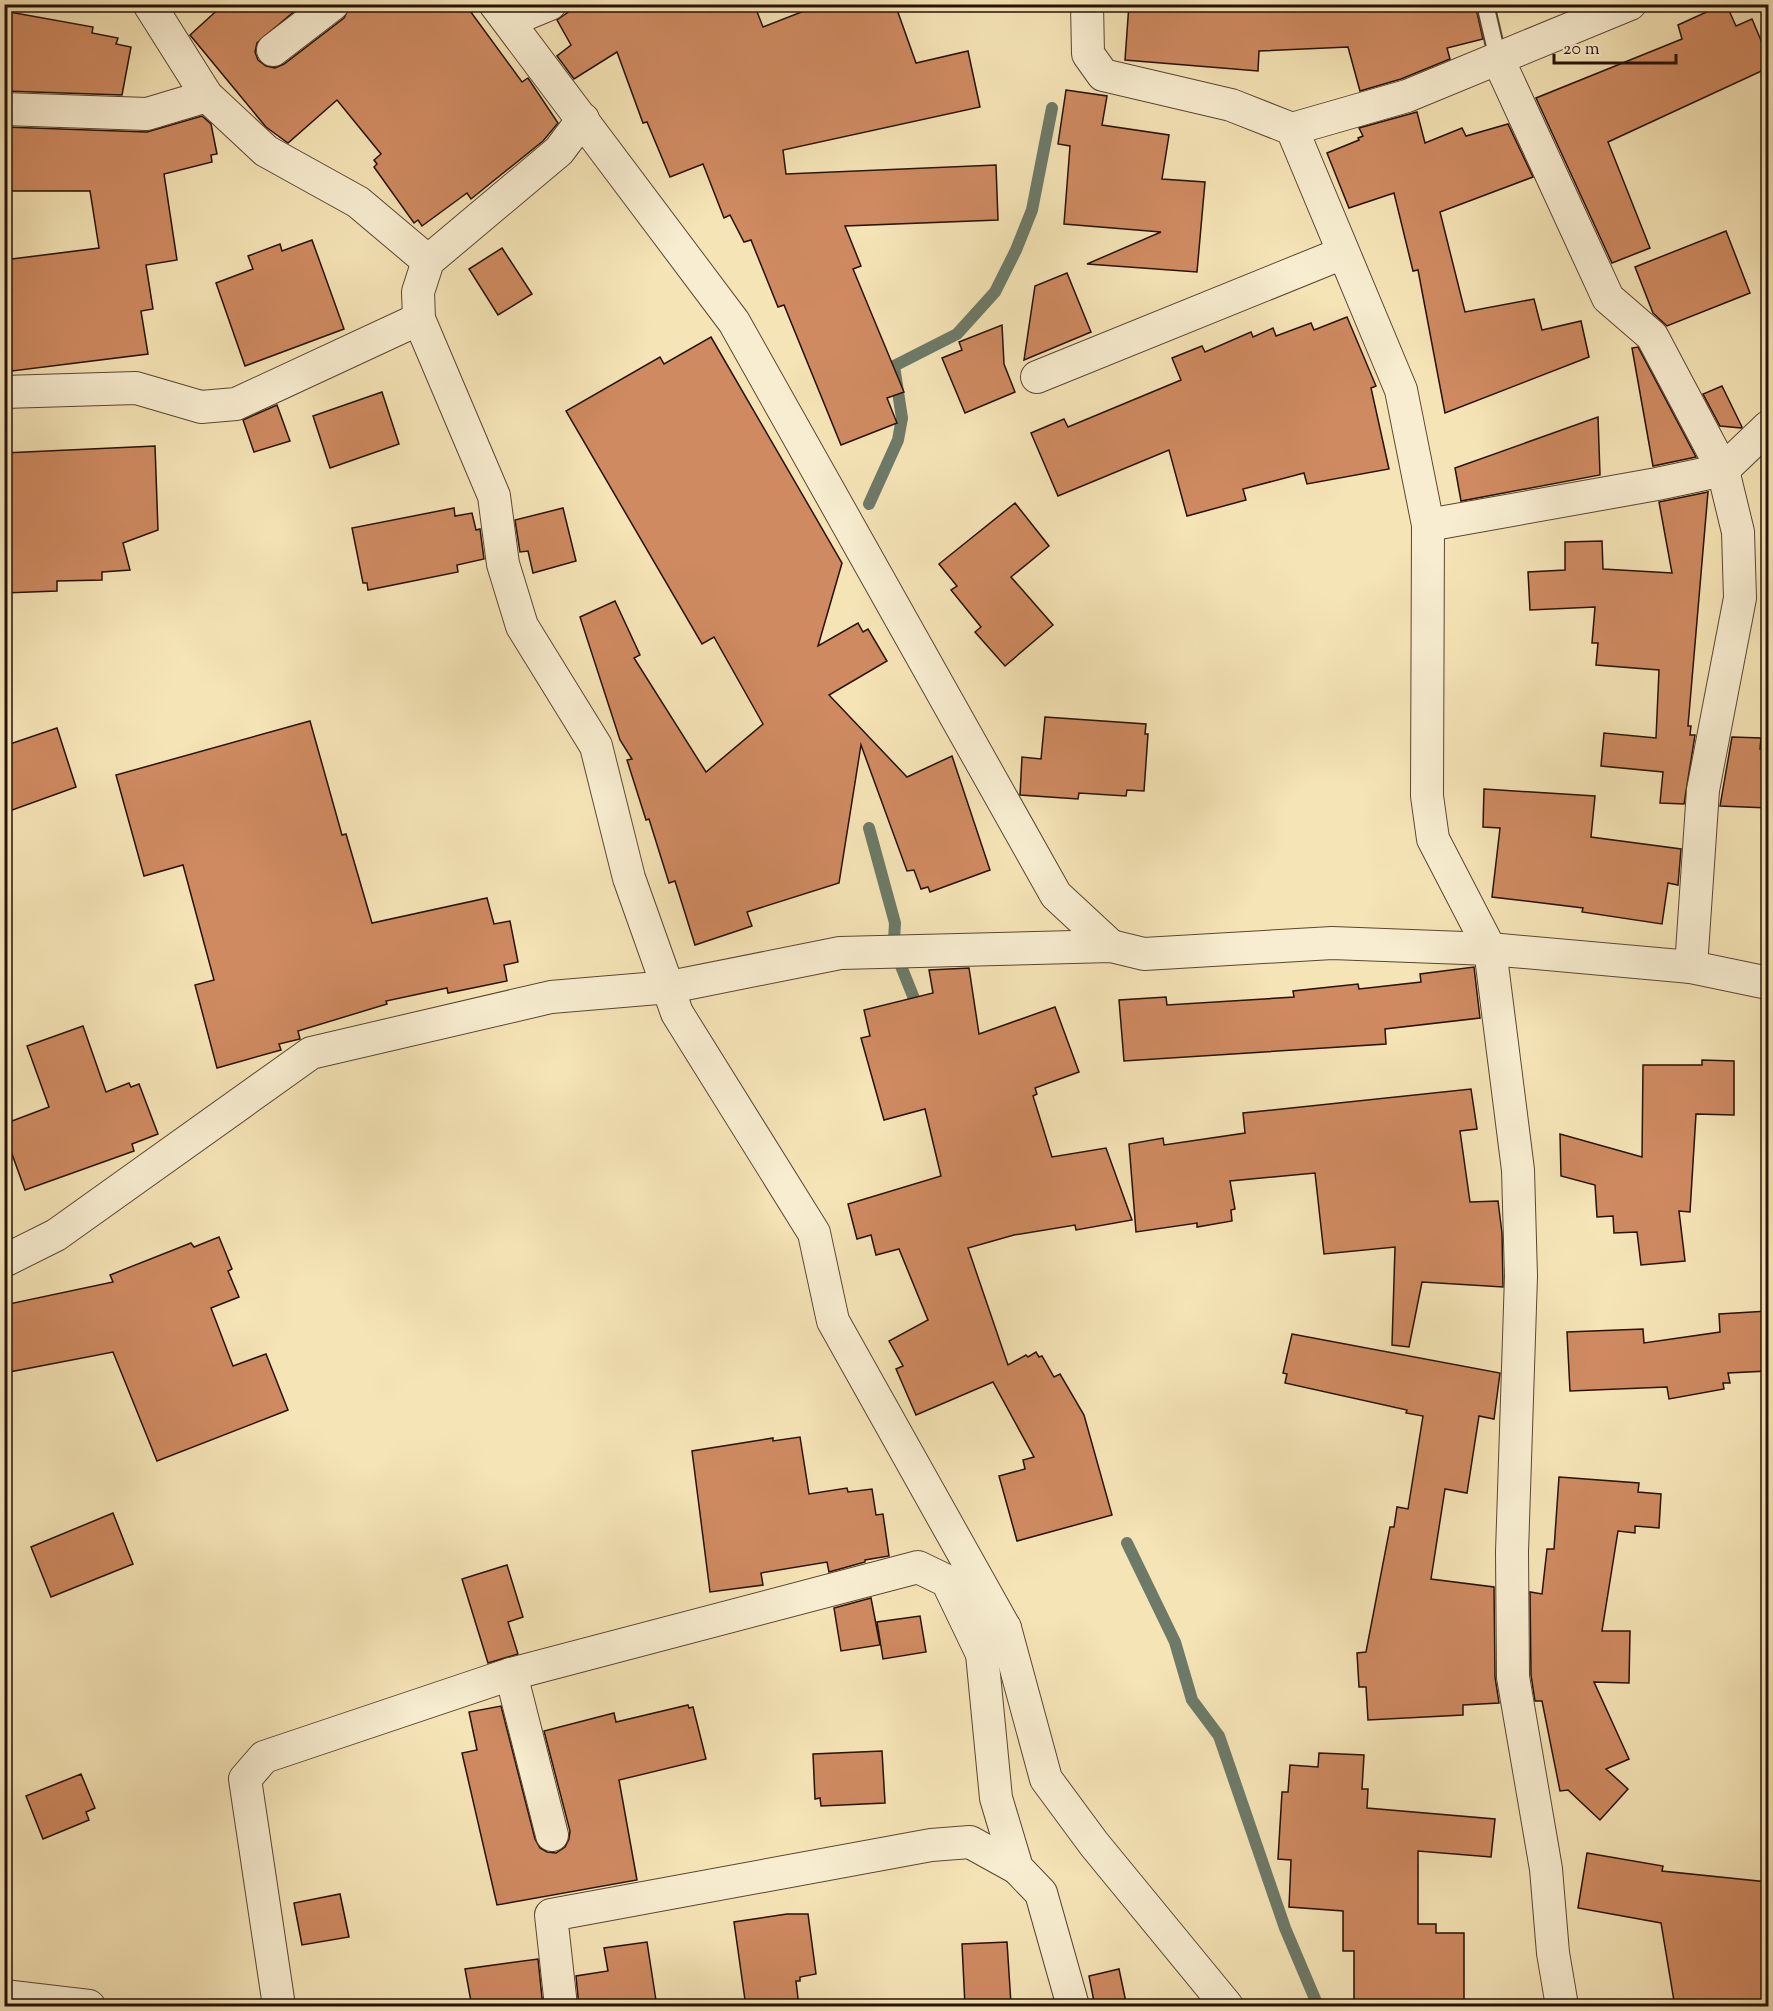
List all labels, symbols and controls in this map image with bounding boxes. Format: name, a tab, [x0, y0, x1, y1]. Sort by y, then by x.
scale bar	[1554, 27, 1676, 65]
text: 20 m	[1563, 37, 1600, 63]

